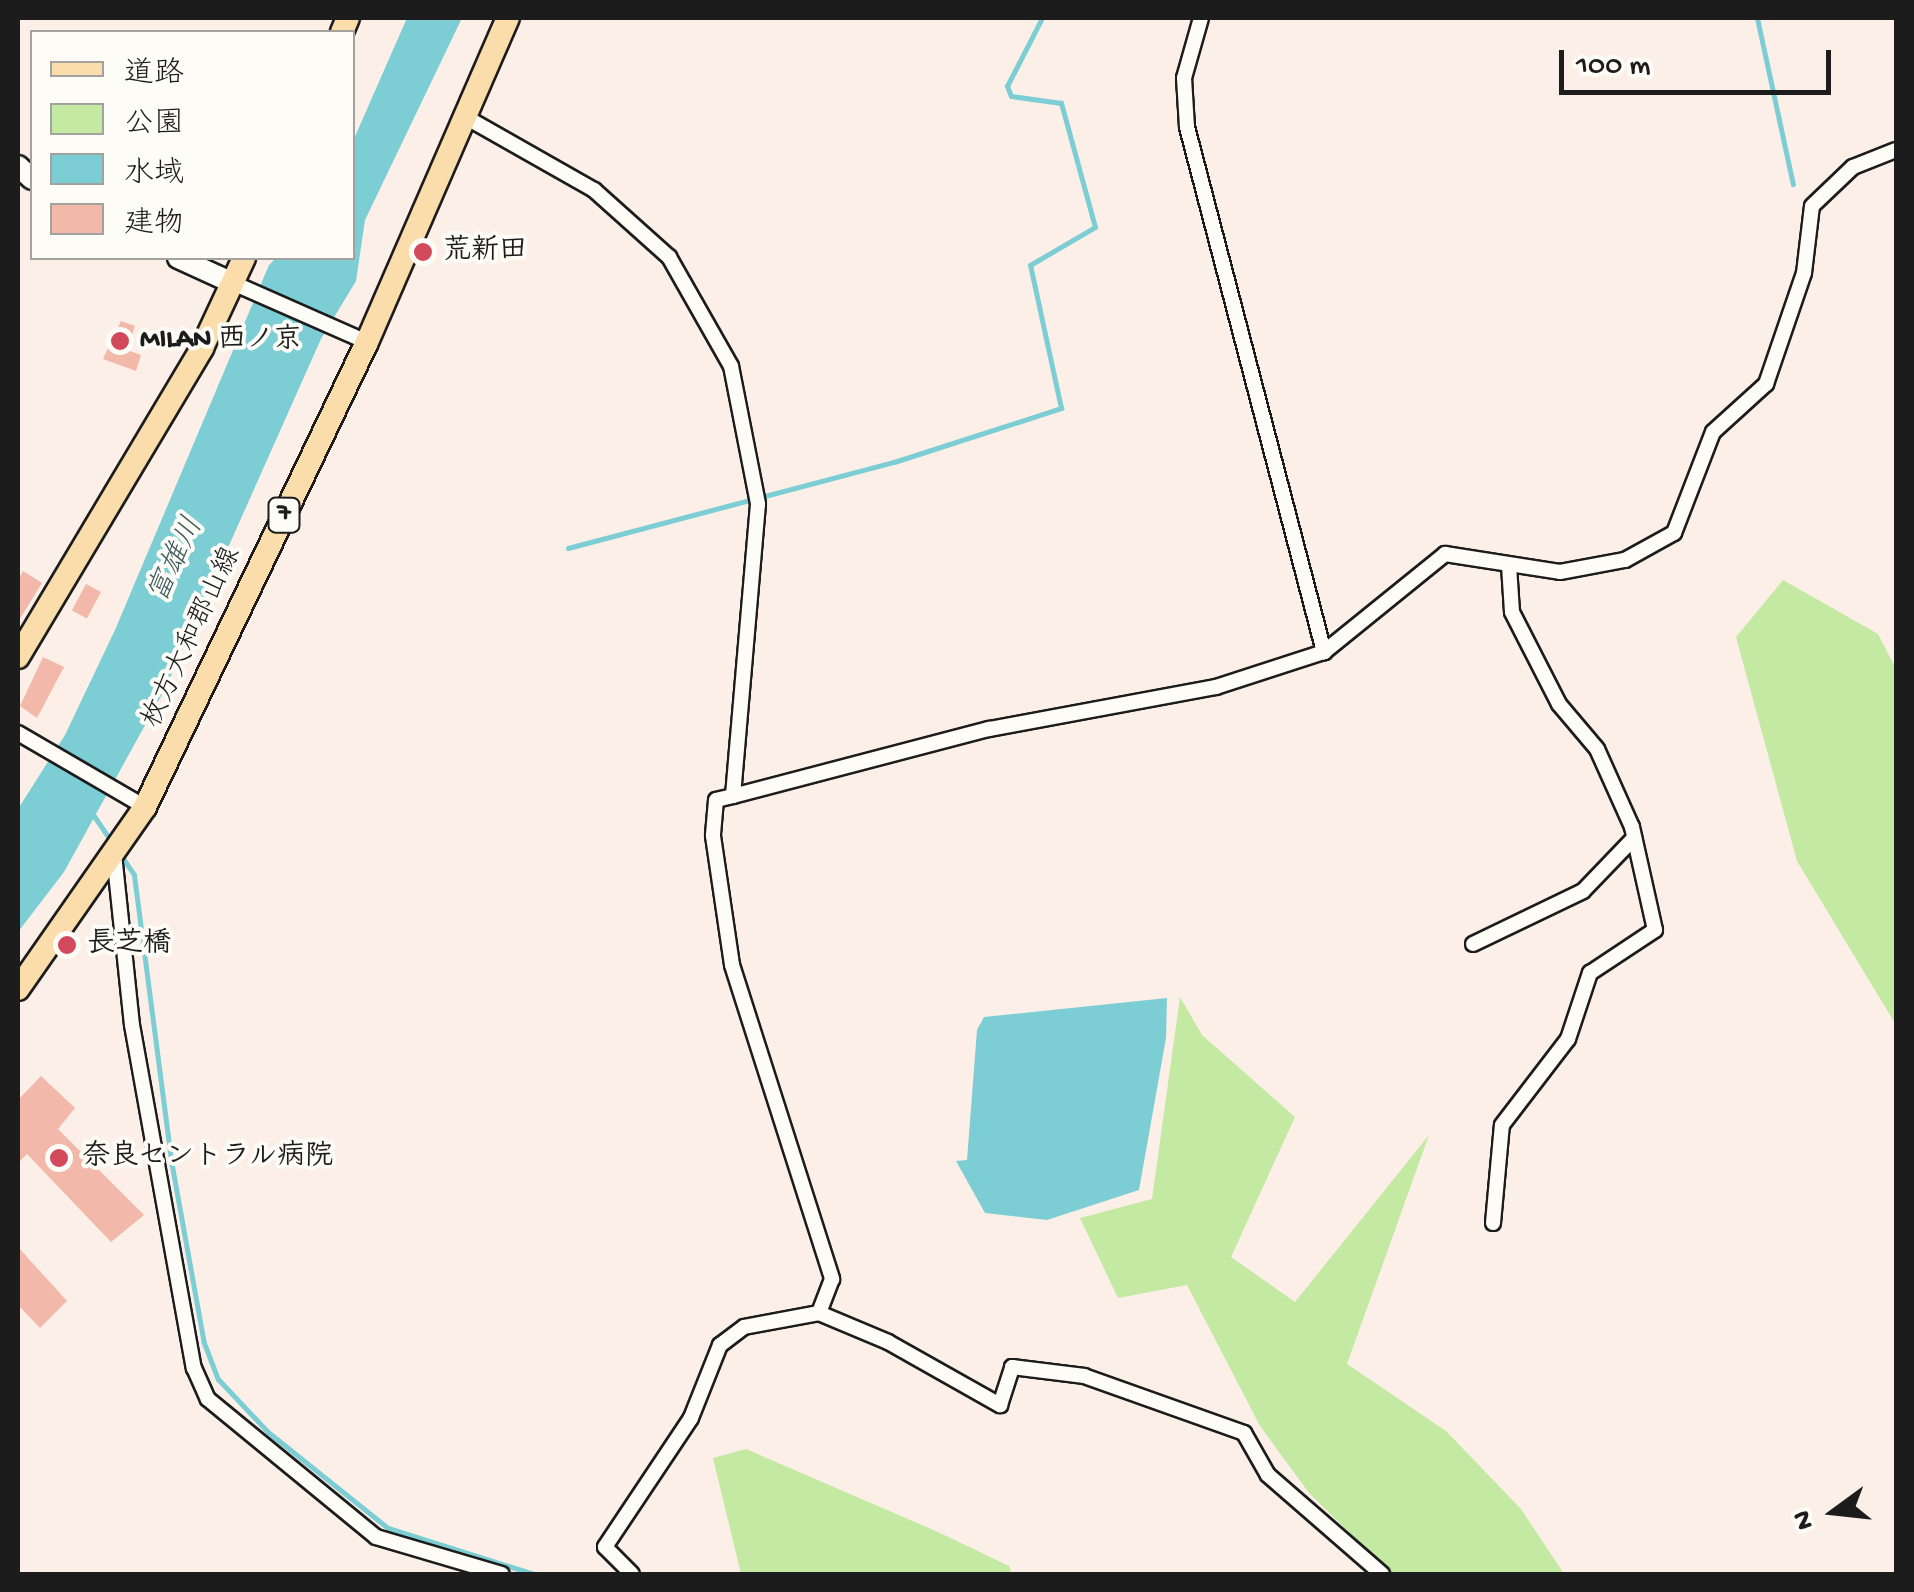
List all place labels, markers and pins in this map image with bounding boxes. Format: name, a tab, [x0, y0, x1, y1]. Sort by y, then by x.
place label: 荒新田	[443, 235, 527, 269]
marker: 荒新田	[412, 241, 434, 263]
place label: MILAN 西ノ京	[140, 324, 302, 358]
marker: MILAN 西ノ京	[109, 330, 131, 352]
place label: 長芝橋	[87, 928, 171, 962]
marker: 長芝橋	[56, 934, 78, 956]
place label: 奈良セントラル病院	[82, 1141, 334, 1175]
marker: 奈良セントラル病院	[46, 1145, 72, 1171]

